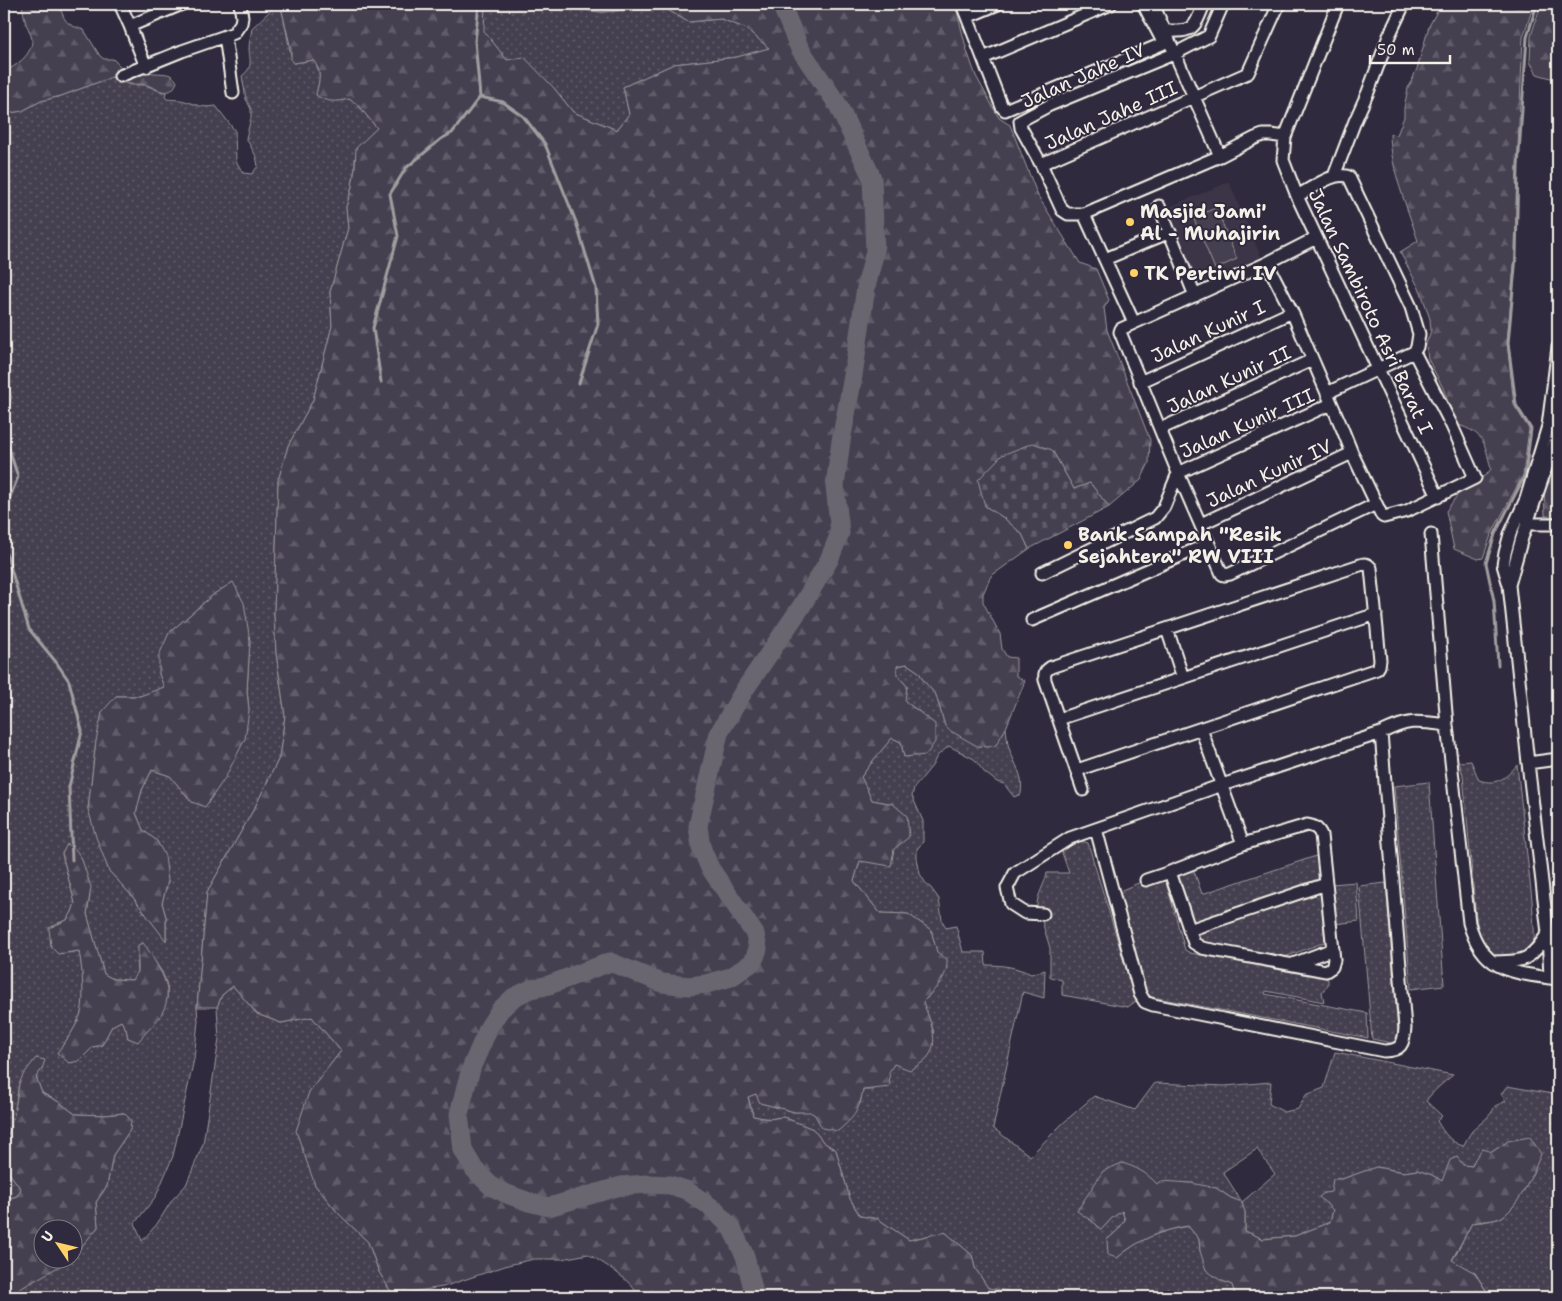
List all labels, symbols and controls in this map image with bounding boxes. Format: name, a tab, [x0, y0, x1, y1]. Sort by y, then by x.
scale bar	[1370, 32, 1450, 64]
street label: Jalan Jahe IV	[1017, 37, 1149, 114]
text: 50 m	[1377, 40, 1415, 60]
street label: Jalan Jahe III	[1041, 75, 1181, 156]
street label: Jalan Sambiroto Asri Barat I	[1303, 184, 1439, 438]
place label: Masjid Jami' Al - Muhajirin	[1140, 199, 1280, 246]
marker: Masjid Jami' Al - Muhajirin	[1124, 216, 1136, 228]
place label: TK Pertiwi IV	[1144, 261, 1277, 286]
marker: TK Pertiwi IV	[1128, 267, 1140, 279]
street label: Jalan Kunir I	[1147, 294, 1269, 369]
street label: Jalan Kunir II	[1163, 340, 1295, 419]
street label: Jalan Kunir III	[1176, 383, 1318, 464]
street label: Jalan Kunir IV	[1202, 433, 1336, 513]
place label: Bank Sampah "Resik Sejahtera" RW VIII	[1078, 522, 1282, 569]
marker: Bank Sampah "Resik Sejahtera" RW VIII	[1062, 539, 1074, 551]
north arrow	[32, 1218, 82, 1268]
text: U	[37, 1227, 57, 1246]

